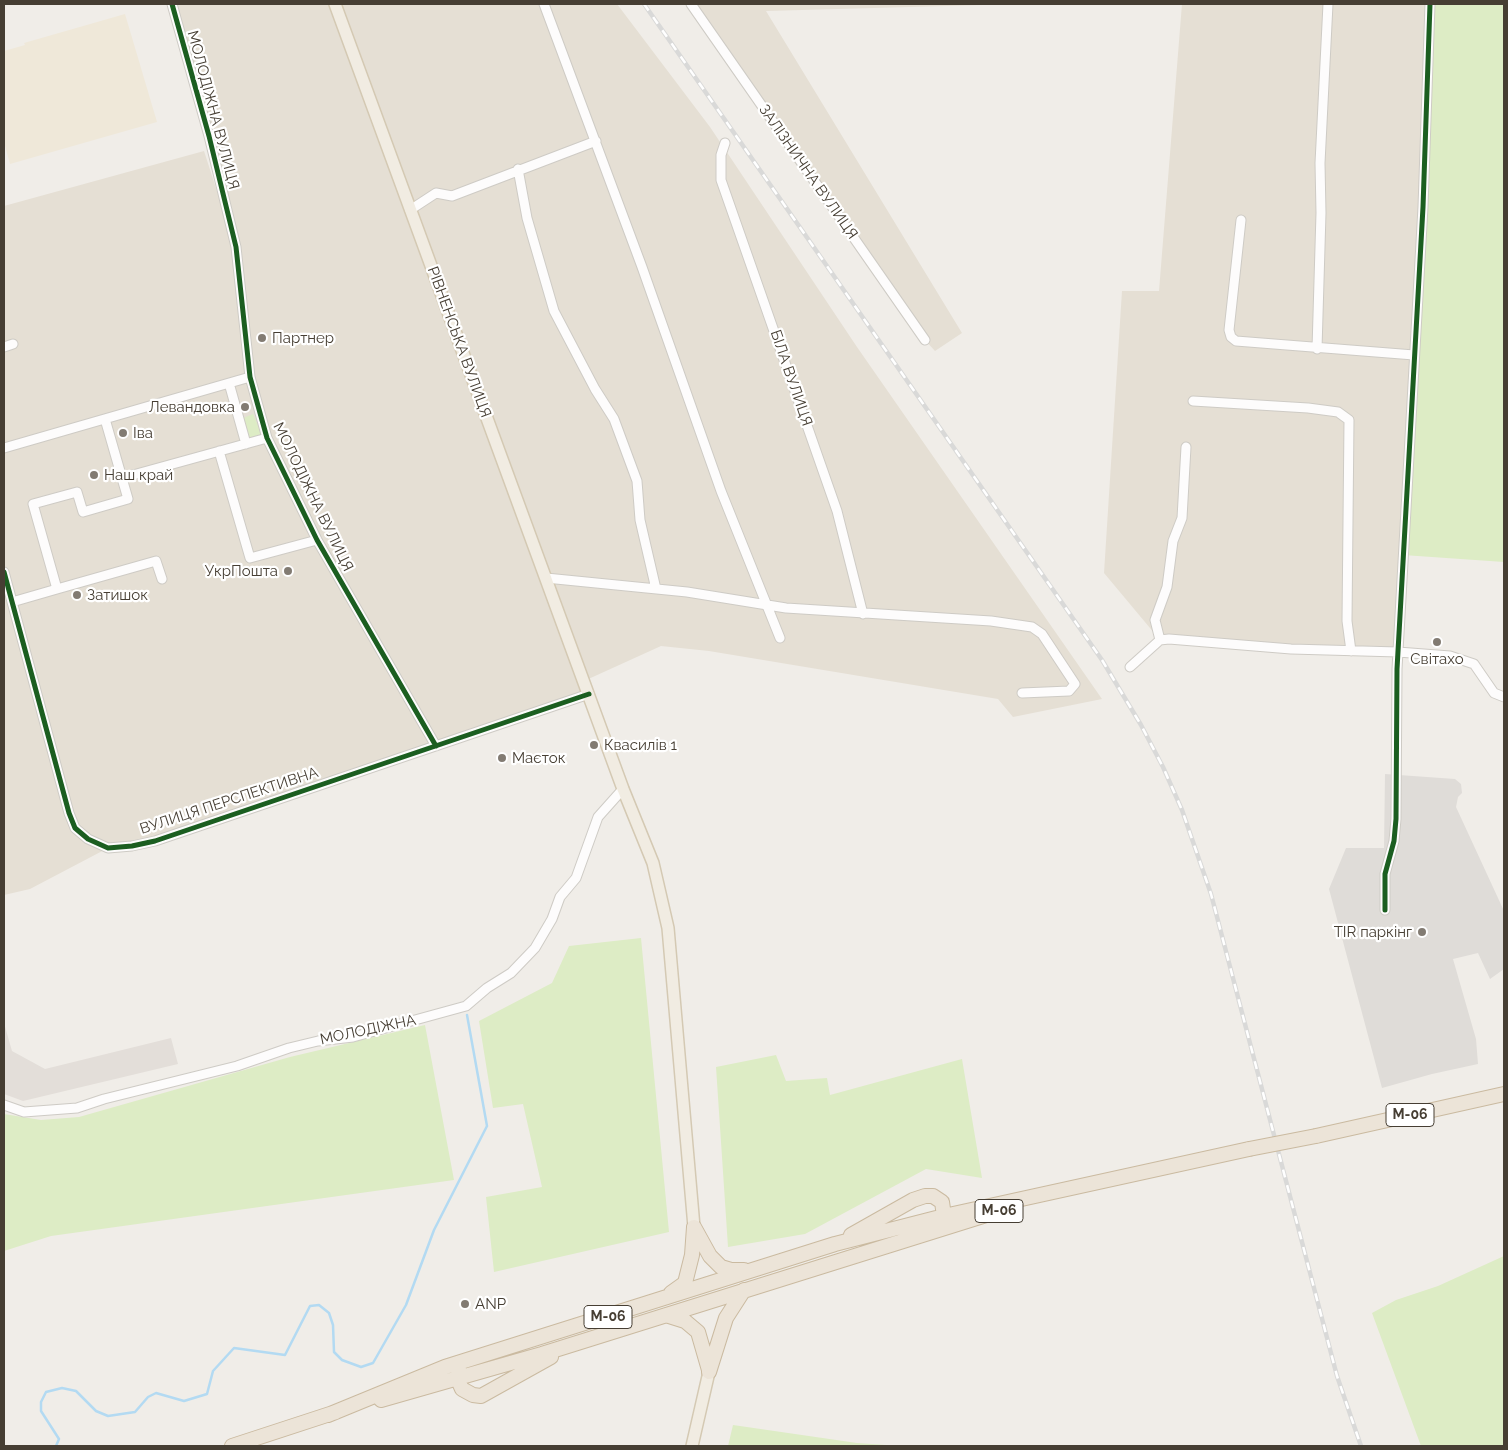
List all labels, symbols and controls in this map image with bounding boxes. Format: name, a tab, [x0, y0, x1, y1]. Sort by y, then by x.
street label: МОЛОДІЖНА ВУЛИЦЯ	[183, 29, 243, 191]
street label: ЗАЛІЗНИЧНА ВУЛИЦЯ	[755, 101, 861, 243]
street label: РІВНЕНСЬКА ВУЛИЦЯ	[423, 264, 495, 420]
street label: БІЛА ВУЛИЦЯ	[766, 328, 816, 428]
place label: Партнер	[272, 329, 334, 347]
marker: Партнер	[256, 332, 268, 344]
place label: Левандовка	[149, 398, 235, 416]
marker: Левандовка	[239, 401, 251, 413]
street label: МОЛОДІЖНА ВУЛИЦЯ	[269, 420, 357, 574]
place label: Іва	[133, 424, 153, 442]
marker: Іва	[117, 427, 129, 439]
place label: Наш край	[104, 466, 173, 484]
marker: Наш край	[88, 469, 100, 481]
place label: УкрПошта	[205, 562, 278, 580]
marker: УкрПошта	[282, 565, 294, 577]
place label: Затишок	[87, 586, 148, 604]
marker: Затишок	[71, 589, 83, 601]
marker: Світахо	[1431, 636, 1443, 648]
place label: Світахо	[1410, 650, 1464, 668]
place label: Квасилів 1	[604, 736, 677, 754]
marker: Квасилів 1	[588, 739, 600, 751]
place label: Маєток	[512, 749, 566, 767]
marker: Маєток	[496, 752, 508, 764]
street label: ВУЛИЦЯ ПЕРСПЕКТИВНА	[138, 764, 320, 838]
place label: TIR паркінг	[1334, 923, 1412, 941]
marker: TIR паркінг	[1416, 926, 1428, 938]
street label: МОЛОДІЖНА	[318, 1011, 418, 1049]
road number: М-06	[1386, 1104, 1434, 1126]
road number: М-06	[975, 1200, 1023, 1222]
place label: ANP	[475, 1295, 506, 1313]
marker: ANP	[459, 1298, 471, 1310]
road number: М-06	[584, 1305, 632, 1328]

